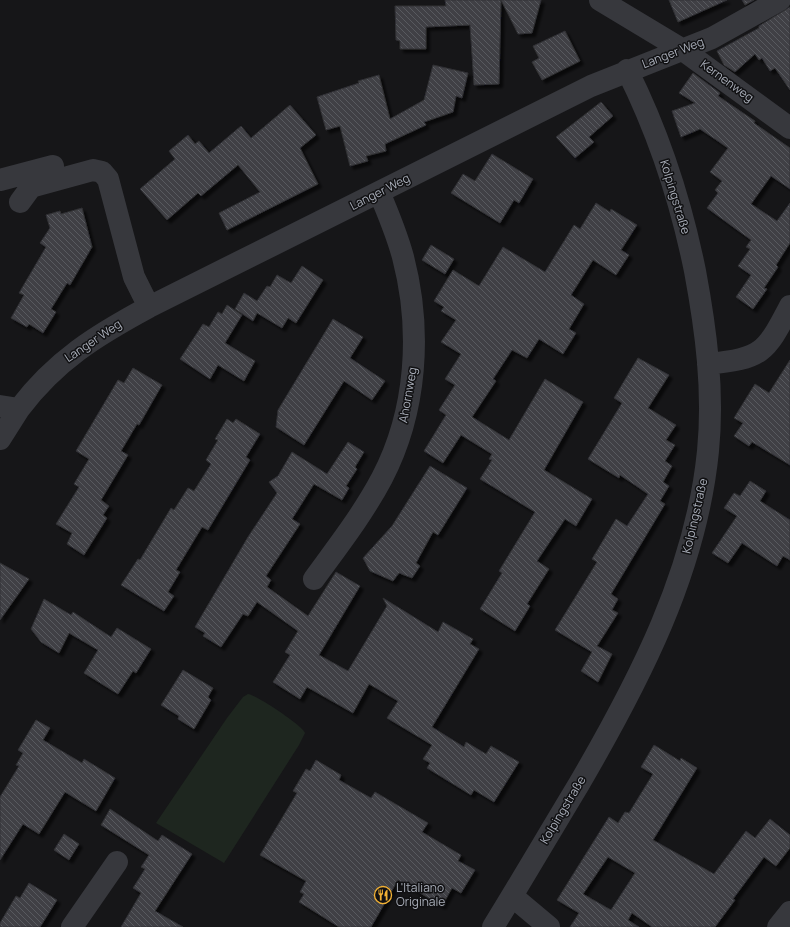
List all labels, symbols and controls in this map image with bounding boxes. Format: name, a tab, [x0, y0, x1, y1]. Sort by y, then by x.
street label: Langer Weg	[639, 33, 706, 72]
street label: Kernenweg	[697, 55, 757, 106]
street label: Kolpingstraße	[656, 158, 695, 236]
street label: Langer Weg	[347, 169, 413, 214]
street label: Langer Weg	[61, 315, 125, 366]
street label: Ahornweg	[394, 366, 421, 424]
street label: Kolpingstraße	[678, 477, 711, 555]
street label: Kolpingstraße	[536, 772, 590, 847]
place label: L'Italiano Originale	[396, 879, 445, 910]
restaurant icon: L'Italiano Originale	[373, 885, 393, 905]

